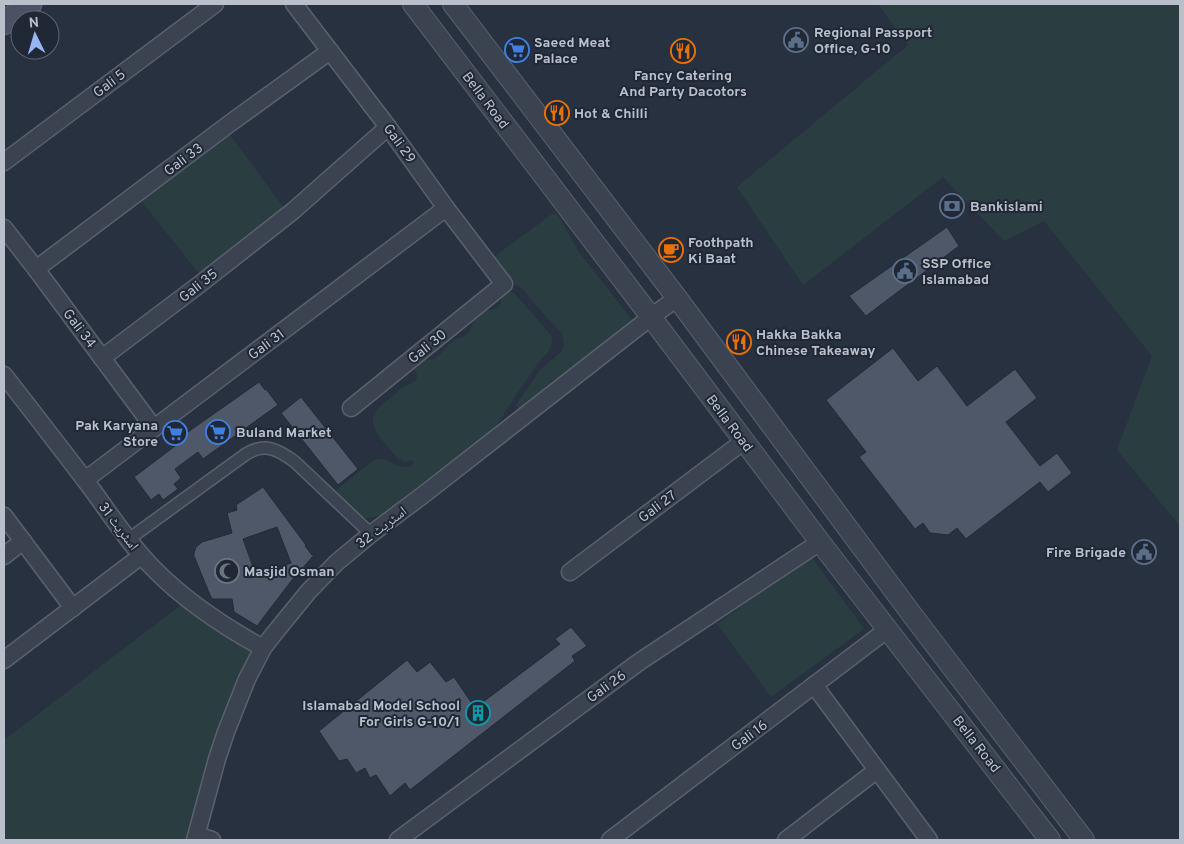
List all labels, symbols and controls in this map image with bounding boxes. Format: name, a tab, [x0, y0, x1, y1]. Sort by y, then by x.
north arrow	[10, 10, 60, 60]
text: N	[28, 15, 40, 32]
place label: Regional Passport Office, G-10	[814, 25, 932, 58]
public building icon: Regional Passport Office, G-10	[783, 27, 809, 53]
place label: Saeed Meat Palace	[534, 35, 610, 68]
supermarket icon: Saeed Meat Palace	[504, 37, 530, 63]
restaurant icon: Fancy Catering And Party Dacotors	[670, 38, 696, 64]
street label: Gali 5	[90, 67, 129, 102]
place label: Fancy Catering And Party Dacotors	[619, 68, 747, 101]
street label: Bella Road	[458, 69, 512, 133]
restaurant icon: Hot & Chilli	[544, 100, 570, 126]
place label: Hot & Chilli	[574, 106, 648, 123]
street label: Gali 29	[379, 121, 419, 167]
street label: Gali 33	[161, 140, 207, 180]
bank icon: Bankislami	[939, 193, 965, 219]
place label: Bankislami	[970, 199, 1043, 216]
place label: Foothpath Ki Baat	[688, 235, 754, 268]
cafe icon: Foothpath Ki Baat	[658, 237, 684, 263]
place label: SSP Office Islamabad	[922, 256, 992, 289]
public building icon: SSP Office Islamabad	[892, 258, 918, 284]
street label: Gali 35	[176, 266, 222, 307]
street label: Gali 34	[59, 306, 99, 352]
street label: Gali 31	[245, 326, 288, 364]
street label: Gali 30	[405, 326, 451, 368]
place label: Hakka Bakka Chinese Takeaway	[756, 327, 876, 360]
restaurant icon: Hakka Bakka Chinese Takeaway	[726, 329, 752, 355]
street label: Bella Road	[702, 392, 756, 456]
place label: Pak Karyana Store	[75, 418, 158, 451]
supermarket icon: Buland Market	[205, 419, 231, 445]
supermarket icon: Pak Karyana Store	[162, 420, 188, 446]
place label: Buland Market	[236, 425, 332, 442]
street label: Gali 27	[636, 487, 680, 527]
street label: اسٹریٹ 31	[94, 499, 142, 555]
street label: اسٹریٹ 32	[353, 504, 411, 553]
public building icon: Fire Brigade	[1131, 539, 1157, 565]
place label: Fire Brigade	[1046, 545, 1126, 562]
mosque icon: Masjid Osman	[214, 558, 240, 584]
place label: Masjid Osman	[244, 564, 335, 581]
street label: Gali 26	[584, 667, 630, 707]
place label: Islamabad Model School For Girls G-10/1	[302, 698, 460, 731]
building icon: Islamabad Model School For Girls G-10/1	[465, 700, 491, 726]
street label: Bella Road	[948, 713, 1003, 777]
street label: Gali 16	[728, 717, 771, 755]

